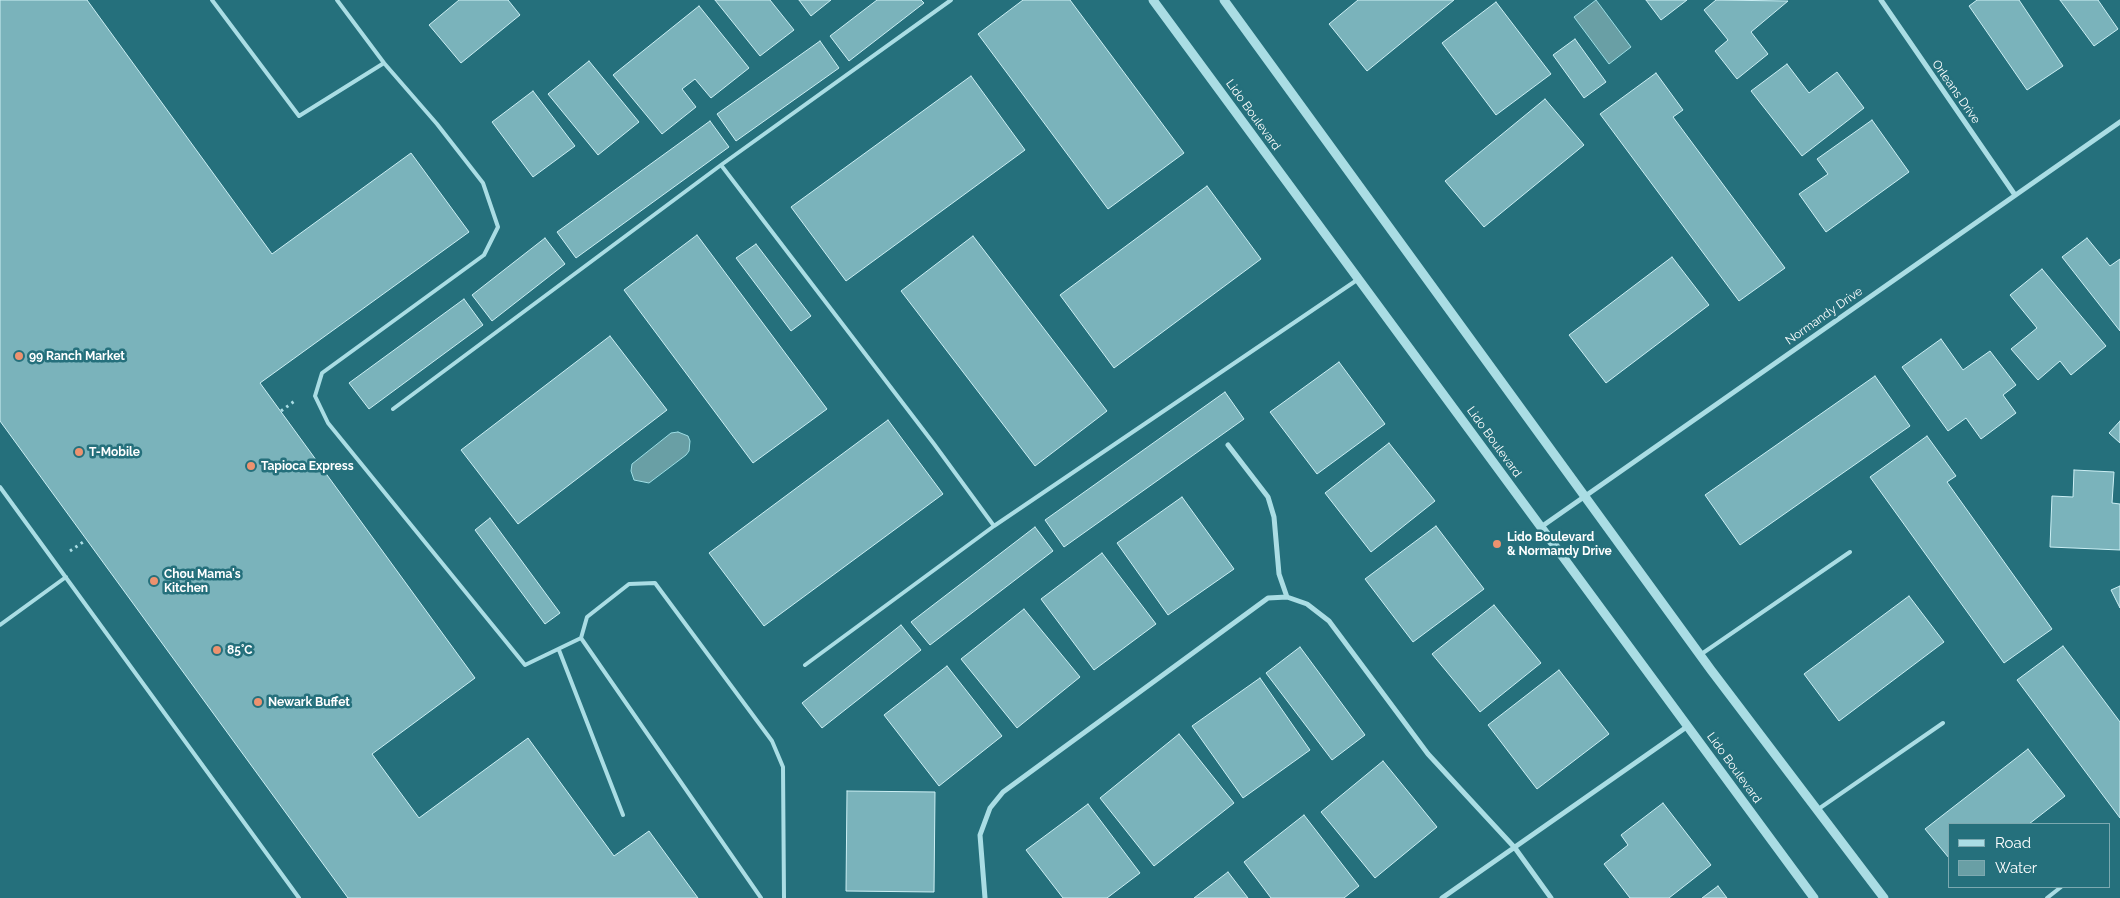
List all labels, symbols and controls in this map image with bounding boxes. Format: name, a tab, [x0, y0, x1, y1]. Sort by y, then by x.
street label: Orleans Drive	[1929, 57, 1983, 127]
street label: Lido Boulevard	[1222, 77, 1284, 153]
street label: Normandy Drive	[1783, 284, 1865, 348]
place label: 99 Ranch Market	[29, 349, 125, 363]
marker: 99 Ranch Market	[13, 350, 25, 362]
street label: Lido Boulevard	[1463, 404, 1525, 480]
place label: T-Mobile	[89, 445, 140, 459]
marker: T-Mobile	[73, 446, 85, 458]
place label: Tapioca Express	[261, 459, 354, 473]
marker: Tapioca Express	[245, 460, 257, 472]
place label: Lido Boulevard & Normandy Drive	[1507, 530, 1612, 558]
marker: Lido Boulevard & Normandy Drive	[1491, 538, 1503, 550]
place label: Chou Mama's Kitchen	[164, 567, 241, 595]
marker: Chou Mama's Kitchen	[148, 575, 160, 587]
place label: 85°C	[227, 643, 253, 657]
marker: 85°C	[211, 644, 223, 656]
place label: Newark Buffet	[268, 695, 350, 709]
marker: Newark Buffet	[252, 696, 264, 708]
street label: Lido Boulevard	[1703, 730, 1765, 806]
legend	[1948, 823, 2110, 888]
text: Road	[1995, 834, 2031, 852]
text: Water	[1995, 859, 2037, 877]

